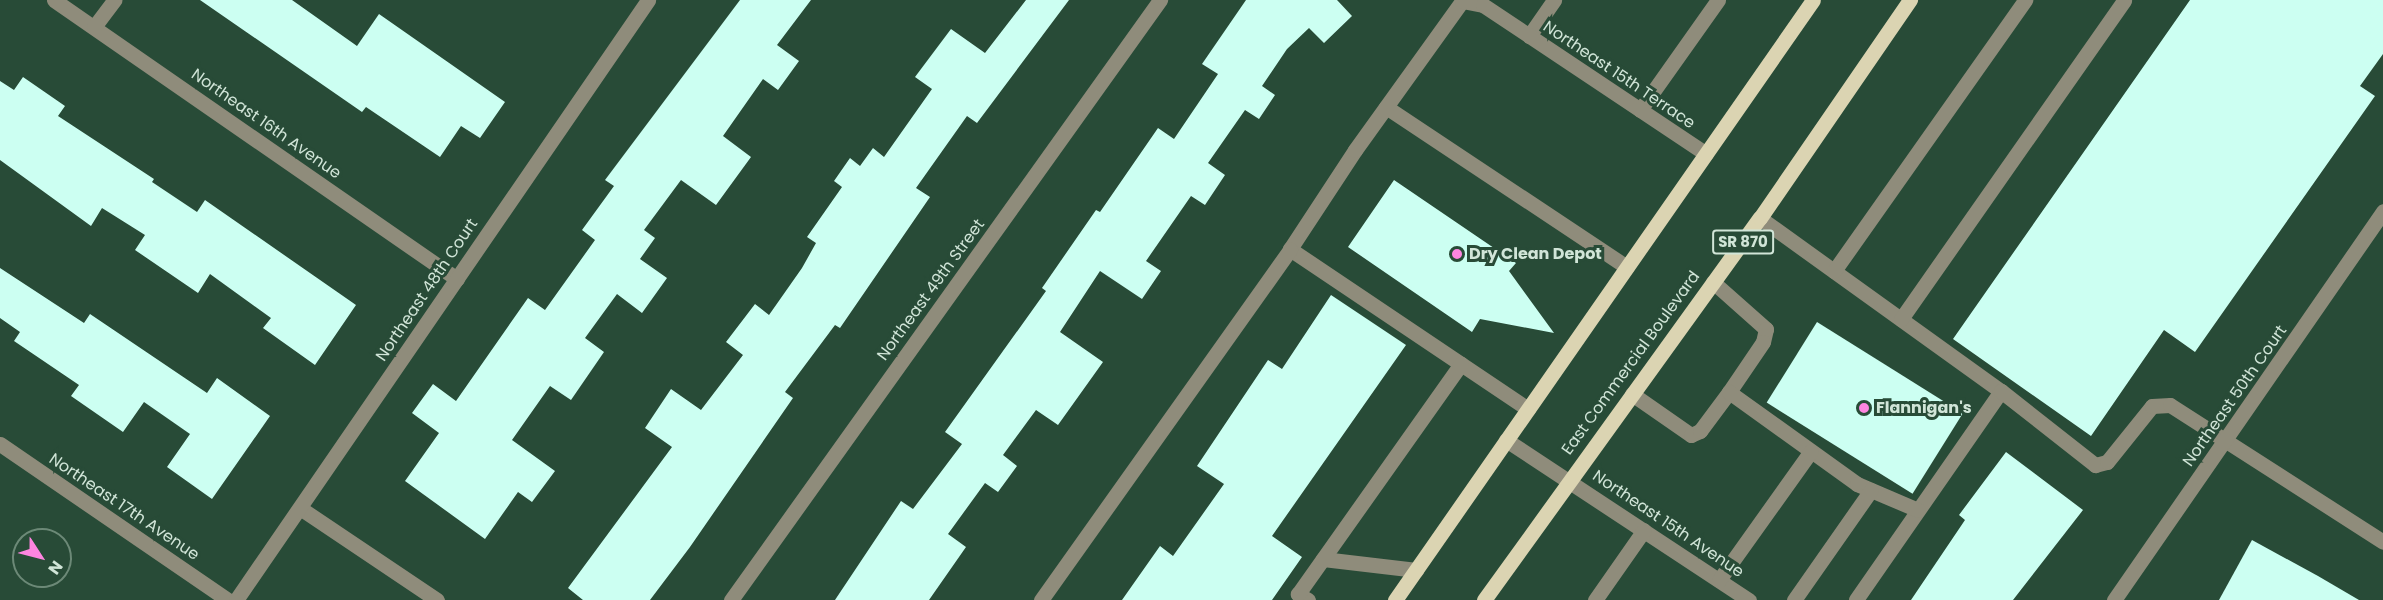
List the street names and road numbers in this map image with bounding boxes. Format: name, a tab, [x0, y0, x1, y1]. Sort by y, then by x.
street label: Northeast 15th Terrace	[1539, 17, 1699, 133]
street label: Northeast 16th Avenue	[187, 65, 345, 183]
street label: Northeast 48th Court	[372, 215, 482, 365]
street label: Northeast 49th Street	[873, 216, 989, 364]
road number: SR 870	[1712, 230, 1774, 254]
street label: East Commercial Boulevard	[1558, 267, 1704, 459]
street label: Northeast 50th Court	[2179, 322, 2291, 470]
street label: Northeast 17th Avenue	[45, 450, 203, 564]
street label: Northeast 15th Avenue	[1589, 466, 1747, 582]

